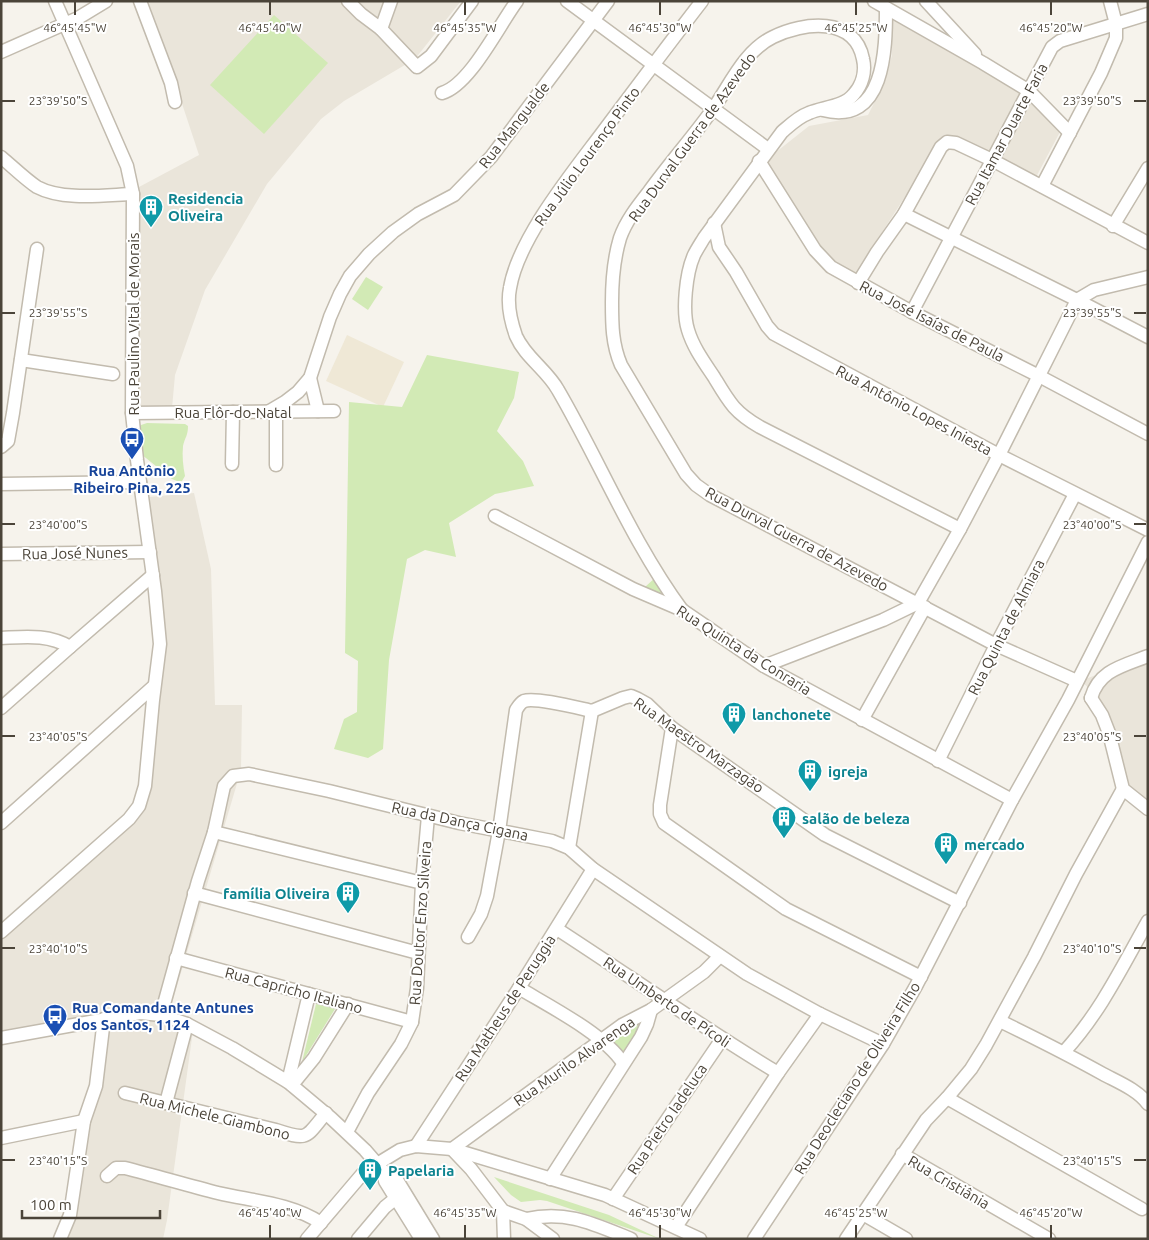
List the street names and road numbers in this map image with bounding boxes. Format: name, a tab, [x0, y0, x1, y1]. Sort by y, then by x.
street label: Rua Durval Guerra de Azevedo	[625, 49, 759, 225]
street label: Rua Itamar Duarte Faria	[961, 60, 1051, 208]
street label: Rua Mangualde	[475, 79, 553, 171]
street label: Rua Júlio Lourenço Pinto	[531, 83, 643, 229]
street label: Rua Paulino Vital de Morais	[125, 233, 142, 415]
street label: Rua José Isaías de Paula	[857, 277, 1007, 365]
street label: Rua Antônio Lopes Iniesta	[833, 362, 995, 458]
street label: Rua Flôr-do-Natal	[174, 404, 292, 421]
street label: Rua Durval Guerra de Azevedo	[703, 483, 891, 595]
street label: Rua José Nunes	[22, 544, 128, 562]
street label: Rua Quinta de Almiara	[964, 556, 1048, 698]
street label: Rua Quinta da Conraria	[674, 602, 814, 698]
street label: Rua Maestro Marzagão	[631, 694, 767, 796]
street label: Rua da Dança Cigana	[390, 798, 530, 844]
street label: Rua Doutor Enzo Silveira	[406, 840, 434, 1006]
street label: Rua Matheus de Peruggia	[451, 932, 559, 1084]
street label: Rua Umberto de Pícoli	[600, 953, 734, 1051]
street label: Rua Capricho Italiano	[223, 963, 365, 1017]
street label: Rua Deocleciano de Oliveira Filho	[791, 979, 923, 1177]
street label: Rua Murilo Alvarenga	[510, 1013, 638, 1109]
street label: Rua Pietro Iadeluca	[624, 1061, 710, 1177]
street label: Rua Michele Giambono	[138, 1089, 292, 1143]
street label: Rua Cristiânia	[905, 1152, 993, 1212]

